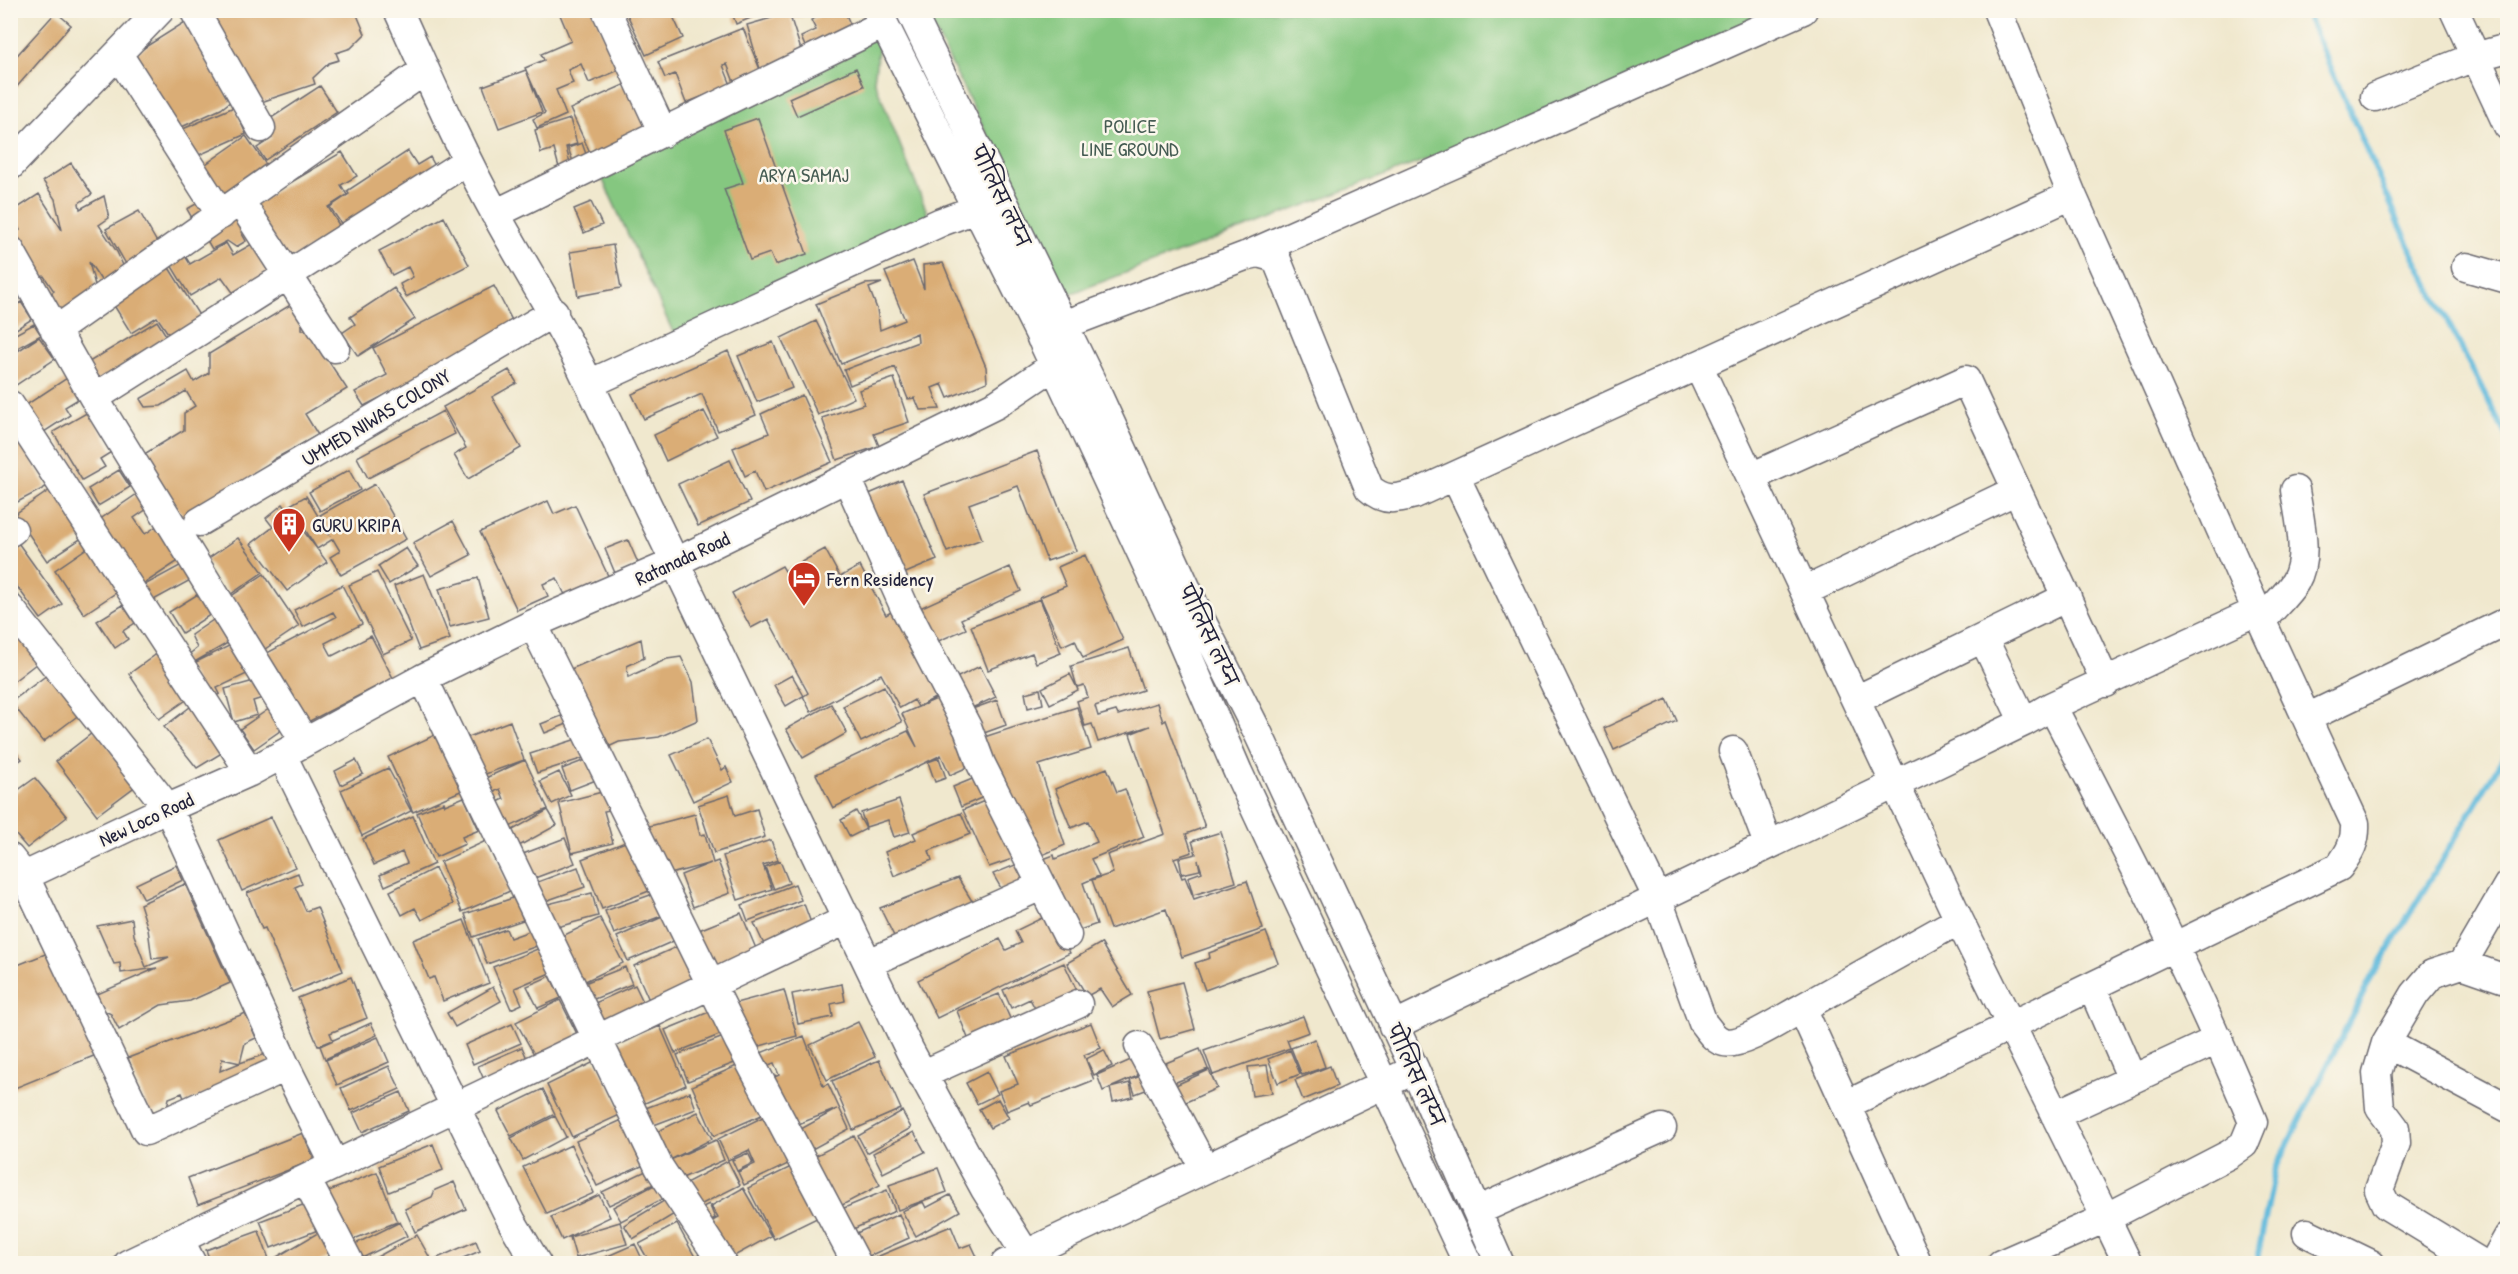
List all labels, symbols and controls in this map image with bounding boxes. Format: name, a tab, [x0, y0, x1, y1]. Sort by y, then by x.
park label: POLICE LINE GROUND	[1081, 112, 1179, 162]
street label: पोलिस लय्न	[964, 140, 1039, 253]
park label: ARYA SAMAJ	[759, 161, 849, 188]
street label: UMMED NIWAS COLONY	[297, 362, 456, 472]
building icon: GURU KRIPA	[271, 506, 307, 553]
place label: GURU KRIPA	[312, 511, 401, 538]
street label: Ratanada Road	[630, 524, 734, 592]
hotel icon: Fern Residency	[786, 560, 822, 607]
place label: Fern Residency	[826, 565, 934, 592]
street label: पोलिस लय्न	[1172, 579, 1247, 692]
street label: New Loco Road	[94, 785, 198, 853]
street label: पोलिस लय्न	[1380, 1018, 1453, 1132]

